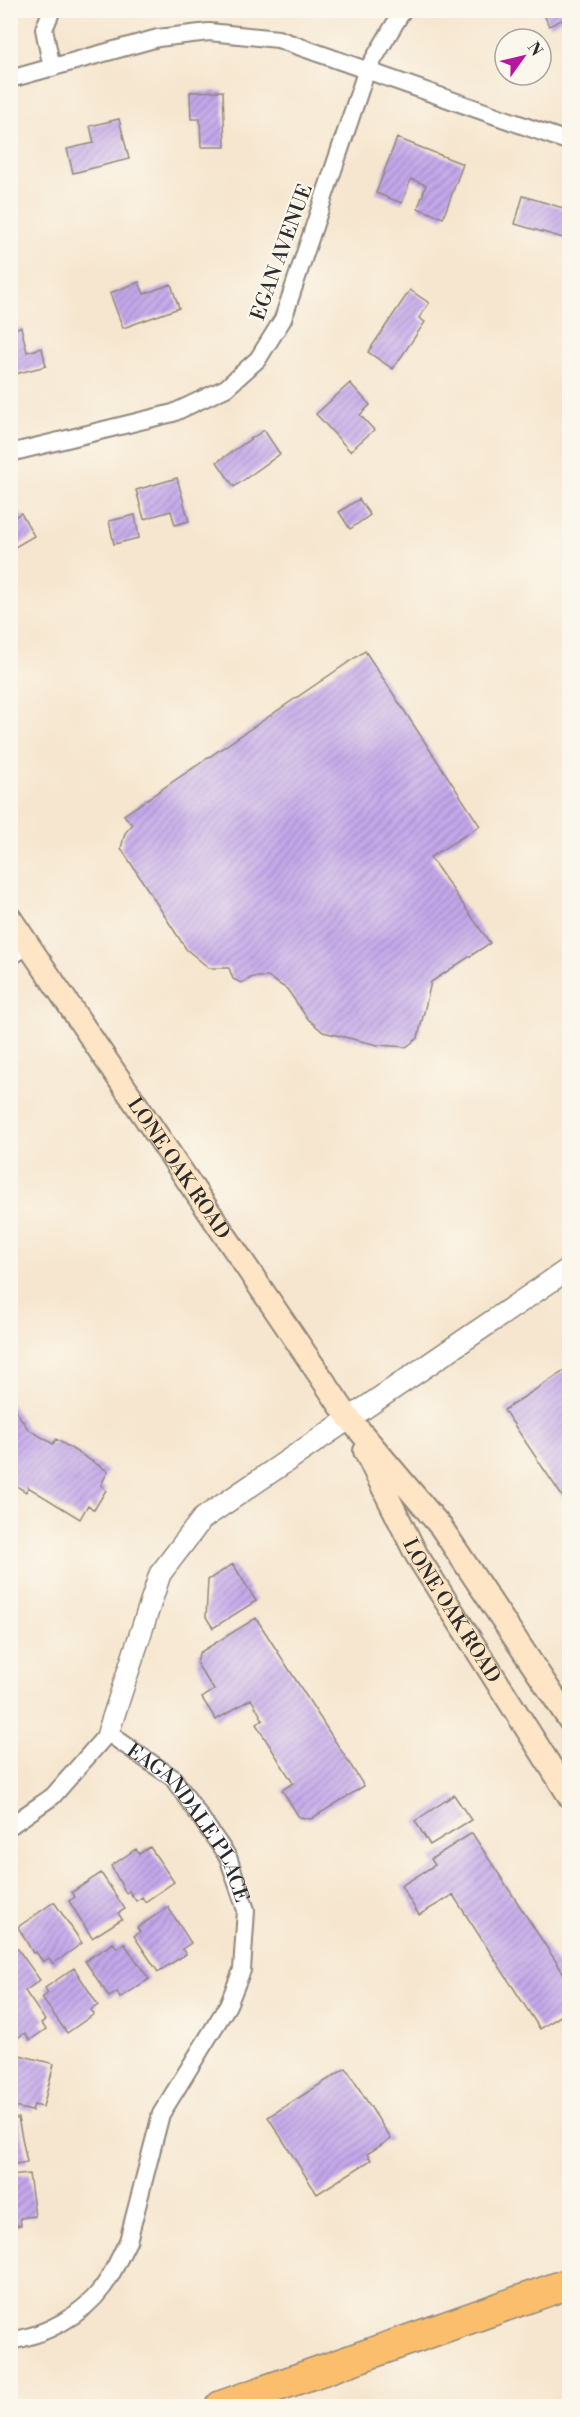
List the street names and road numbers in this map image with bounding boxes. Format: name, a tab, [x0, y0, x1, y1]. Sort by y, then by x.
street label: EGAN AVENUE	[246, 181, 319, 324]
street label: LONE OAK ROAD	[121, 1093, 235, 1245]
street label: LONE OAK ROAD	[396, 1535, 506, 1688]
street label: EAGANDALE PLACE	[121, 1739, 253, 1906]

